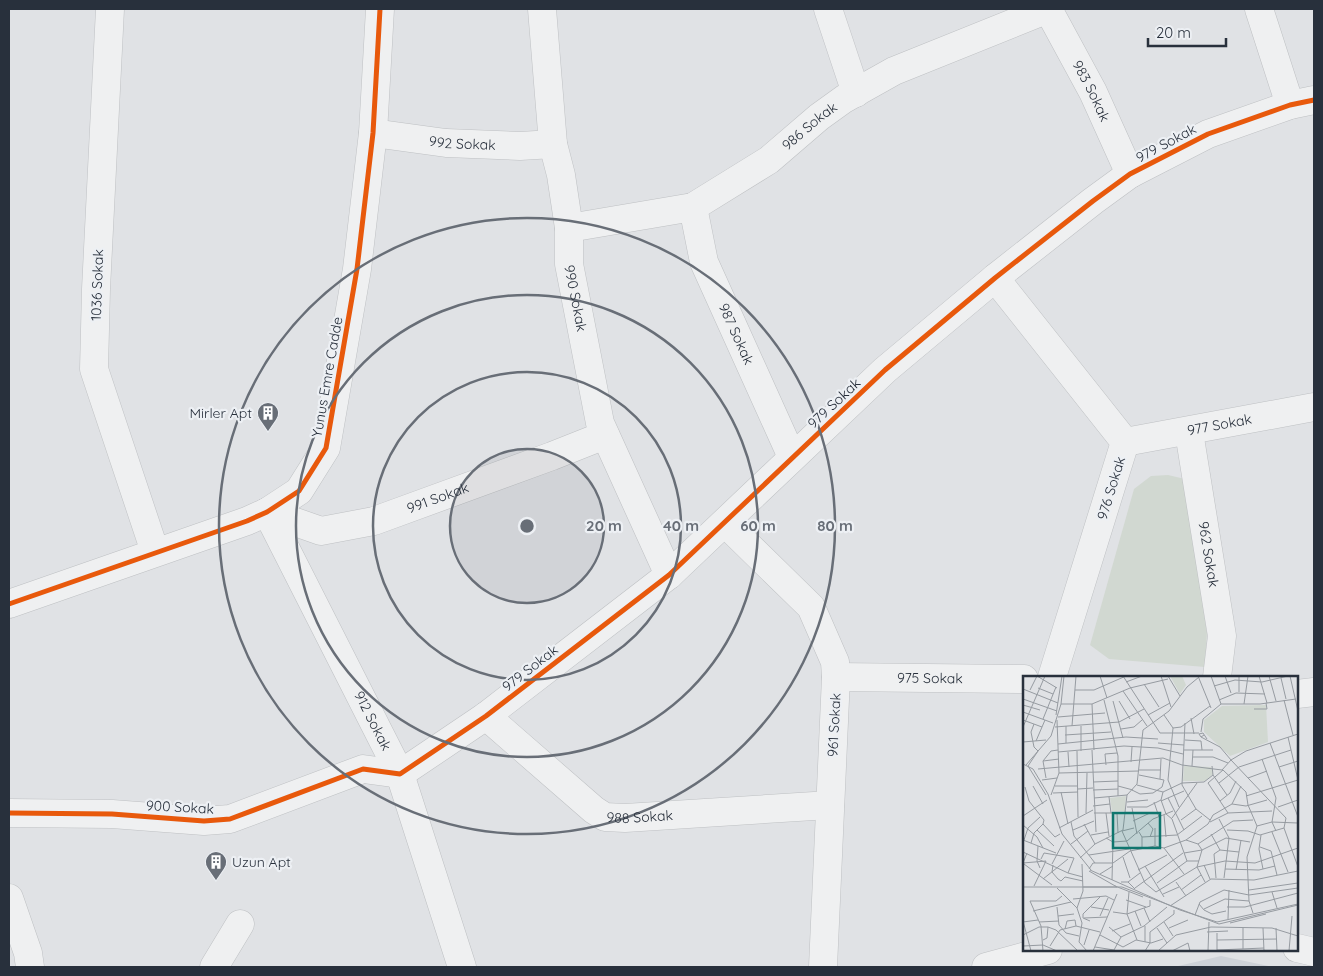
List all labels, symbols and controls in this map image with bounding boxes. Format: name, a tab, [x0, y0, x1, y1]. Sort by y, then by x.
scale bar	[1148, 15, 1226, 47]
text: 20 m	[1156, 23, 1191, 42]
street label: 983 Sokak	[1069, 57, 1114, 124]
street label: 986 Sokak	[778, 98, 841, 154]
street label: 979 Sokak	[1133, 120, 1199, 166]
street label: 992 Sokak	[428, 132, 496, 154]
street label: 1036 Sokak	[87, 249, 107, 321]
street label: 990 Sokak	[560, 263, 591, 333]
street label: 987 Sokak	[715, 300, 758, 368]
street label: Yunus Emre Cadde	[308, 315, 346, 439]
street label: 979 Sokak	[804, 374, 864, 432]
building icon: Mirler Apt	[256, 401, 280, 432]
place label: Mirler Apt	[190, 404, 252, 422]
street label: 977 Sokak	[1186, 410, 1253, 439]
street label: 976 Sokak	[1093, 454, 1129, 522]
street label: 991 Sokak	[404, 478, 471, 517]
text: 20 m	[586, 516, 622, 535]
text: 40 m	[663, 516, 699, 535]
text: 60 m	[740, 516, 776, 535]
text: 80 m	[817, 516, 853, 535]
centre of rings	[518, 517, 536, 535]
street label: 962 Sokak	[1195, 520, 1223, 589]
street label: 979 Sokak	[498, 641, 562, 695]
street label: 975 Sokak	[897, 669, 963, 687]
inset map	[1023, 676, 1298, 951]
street label: 912 Sokak	[350, 688, 396, 753]
street label: 961 Sokak	[823, 693, 845, 757]
street label: 900 Sokak	[146, 796, 214, 818]
street label: 988 Sokak	[606, 806, 673, 827]
building icon: Uzun Apt	[204, 850, 228, 881]
place label: Uzun Apt	[232, 853, 291, 871]

